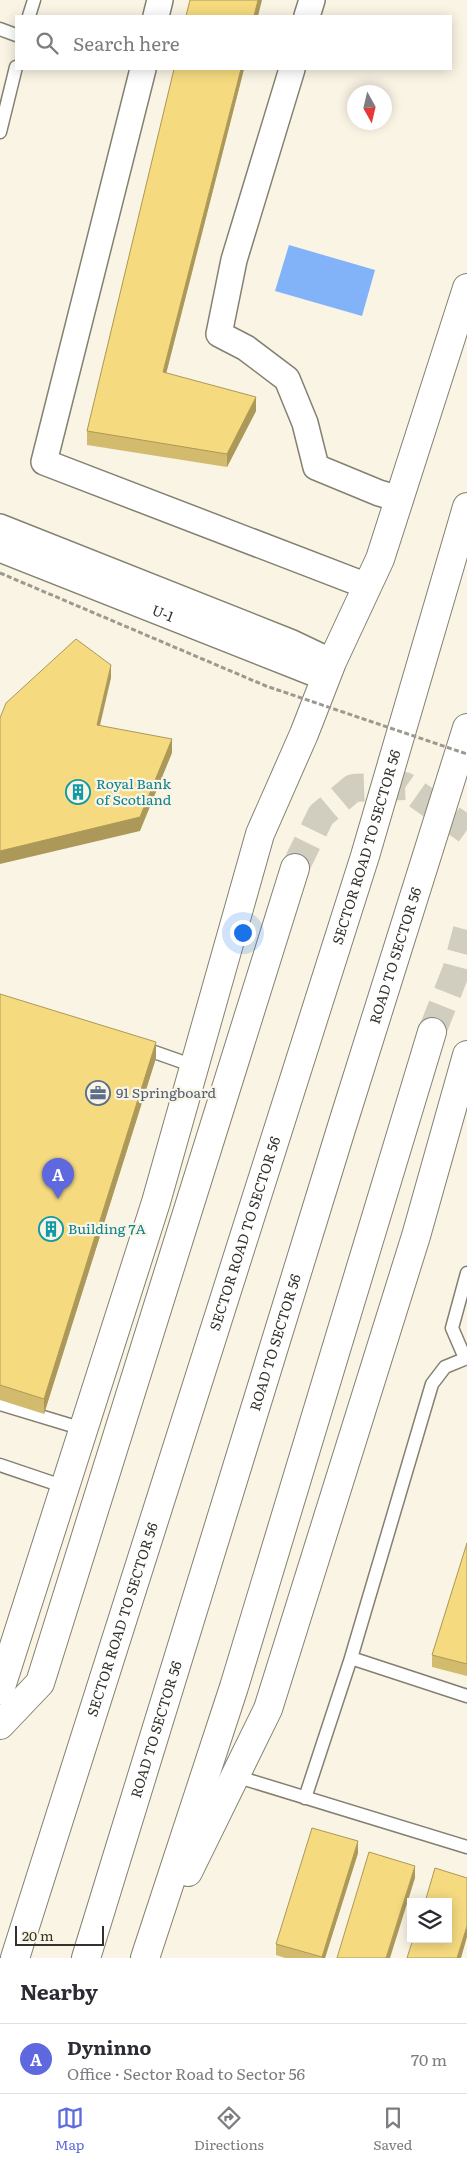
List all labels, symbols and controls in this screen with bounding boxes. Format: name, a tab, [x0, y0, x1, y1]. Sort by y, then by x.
search box	[15, 15, 452, 70]
icon: search	[33, 29, 61, 57]
text: Search here	[73, 29, 180, 57]
north arrow	[347, 85, 392, 130]
street label: U-1	[149, 599, 177, 626]
street label: SECTOR ROAD TO SECTOR 56	[326, 747, 405, 947]
place label: Royal Bank of Scotland	[96, 773, 172, 809]
building icon: Royal Bank of Scotland	[65, 779, 91, 805]
street label: ROAD TO SECTOR 56	[364, 884, 426, 1026]
your location	[230, 920, 256, 946]
office icon: 91 Springboard	[85, 1080, 111, 1106]
place label: 91 Springboard	[116, 1082, 216, 1102]
street label: SECTOR ROAD TO SECTOR 56	[204, 1133, 284, 1333]
pin: A	[42, 1158, 74, 1199]
building icon: Building 7A	[38, 1216, 64, 1242]
place label: Building 7A	[68, 1218, 147, 1238]
street label: ROAD TO SECTOR 56	[244, 1271, 305, 1413]
street label: SECTOR ROAD TO SECTOR 56	[81, 1519, 162, 1719]
street label: ROAD TO SECTOR 56	[125, 1658, 186, 1800]
map controls	[407, 1898, 452, 1943]
button: layers	[407, 1898, 452, 1943]
scale bar	[15, 1923, 104, 1946]
text: 20 m	[22, 1925, 54, 1945]
text: Nearby	[20, 1975, 98, 2006]
text: Dyninno	[67, 2033, 151, 2061]
text: A	[30, 2047, 42, 2071]
text: 70 m	[411, 2047, 447, 2071]
text: Office · Sector Road to Sector 56	[67, 2061, 305, 2085]
tab: Map	[55, 2104, 85, 2154]
tab: Directions	[194, 2104, 264, 2154]
tab: Saved	[373, 2104, 412, 2154]

